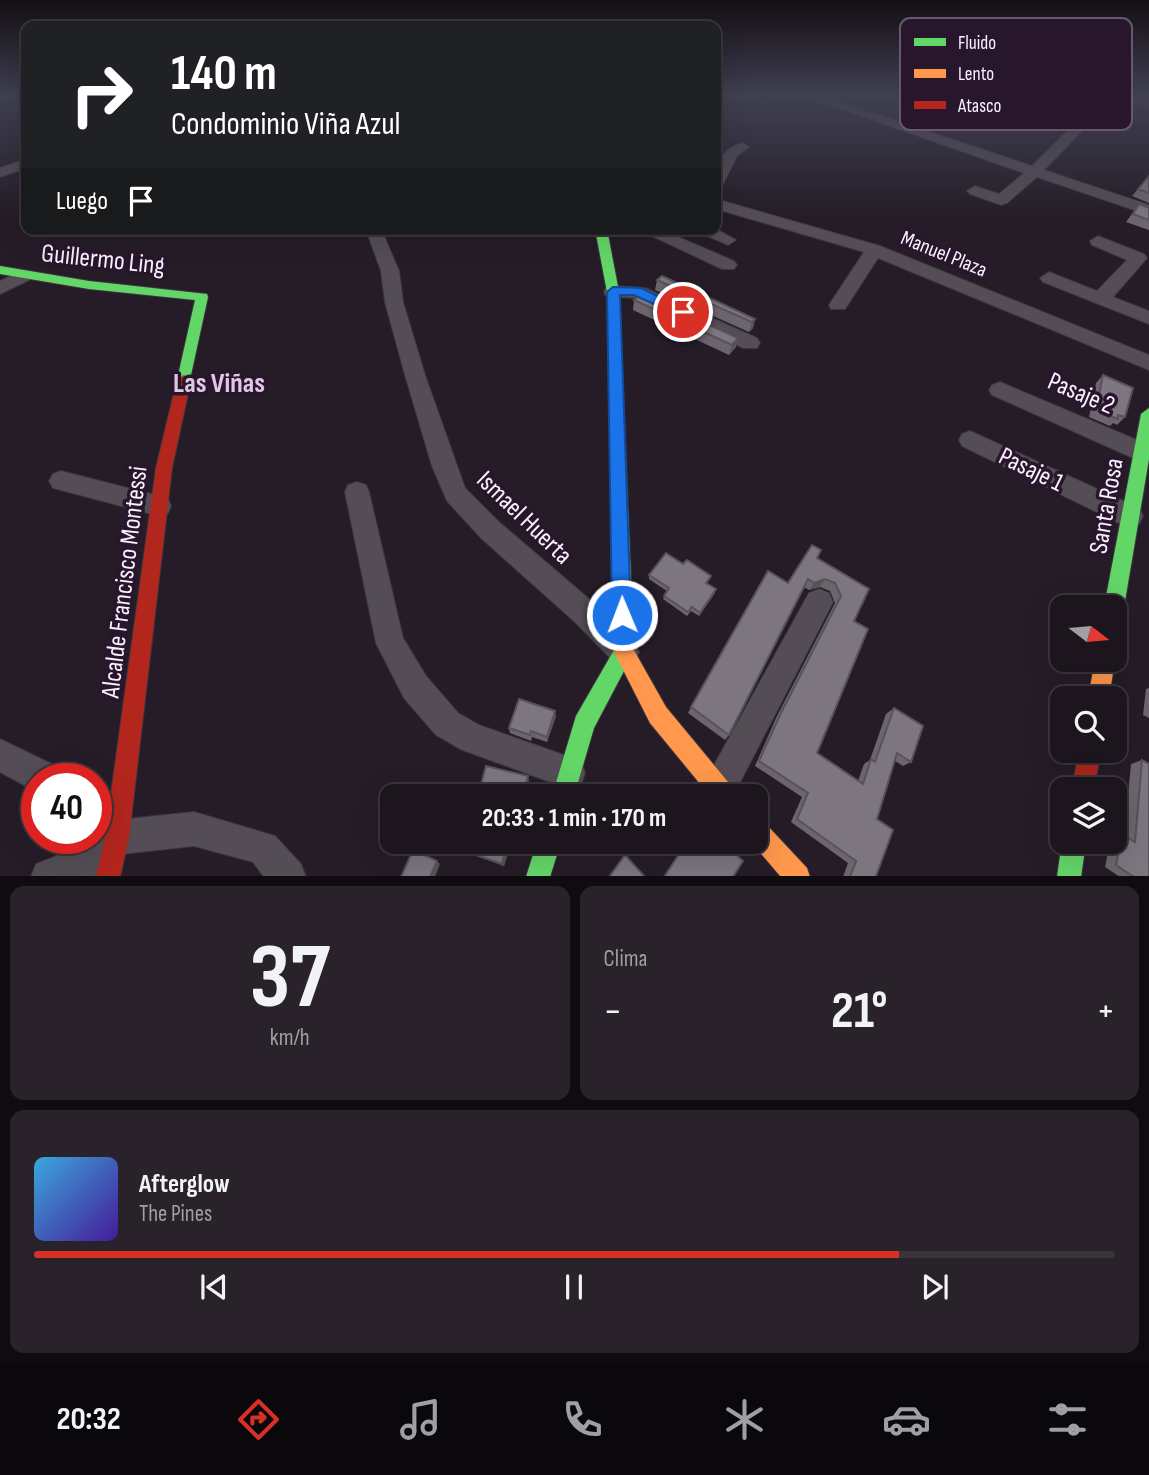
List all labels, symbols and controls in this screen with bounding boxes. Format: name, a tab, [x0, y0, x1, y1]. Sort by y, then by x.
legend	[900, 18, 1132, 130]
text: Fluido	[958, 32, 996, 55]
text: 140 m	[171, 45, 277, 104]
icon: right	[56, 49, 147, 140]
text: Lento	[958, 63, 994, 86]
text: Atasco	[957, 95, 1001, 118]
text: Condominio Viña Azul	[171, 105, 401, 144]
icon: arrive	[122, 182, 160, 220]
text: Luego	[56, 186, 108, 217]
street label: Manuel Plaza	[897, 225, 991, 283]
street label: Guillermo Ling	[40, 238, 166, 282]
pin	[653, 282, 713, 342]
icon: arrive	[664, 293, 702, 331]
street label: Pasaje 2	[1043, 366, 1119, 422]
district label: Las Viñas	[173, 367, 265, 400]
street label: Pasaje 1	[994, 441, 1068, 499]
street label: Santa Rosa	[1083, 456, 1131, 556]
street label: Alcalde Francisco Montessi	[95, 464, 155, 701]
street label: Ismael Huerta	[470, 465, 578, 571]
position arrow	[585, 578, 659, 652]
north arrow	[1050, 595, 1127, 672]
map controls	[1050, 595, 1127, 854]
button: search	[1050, 686, 1127, 763]
speed limit sign: 40	[21, 763, 112, 854]
button: layers	[1050, 777, 1127, 854]
text: 20:33 · 1 min · 170 m	[482, 803, 666, 834]
text: 37	[250, 924, 330, 1033]
text: Clima	[604, 945, 647, 973]
text: 21°	[831, 980, 887, 1043]
text: −	[604, 989, 622, 1034]
text: +	[1096, 989, 1115, 1034]
text: km/h	[270, 1024, 310, 1052]
text: Afterglow	[139, 1169, 230, 1200]
text: The Pines	[139, 1200, 212, 1228]
icon: previous	[195, 1268, 233, 1306]
icon: pause	[555, 1268, 593, 1306]
icon: next	[916, 1268, 954, 1306]
icon: directions	[234, 1395, 283, 1444]
icon: music	[396, 1395, 445, 1444]
icon: phone	[558, 1395, 607, 1444]
icon: climate	[720, 1395, 769, 1444]
icon: car	[882, 1395, 931, 1444]
icon: filters	[1043, 1395, 1092, 1444]
text: 20:32	[56, 1400, 121, 1439]

